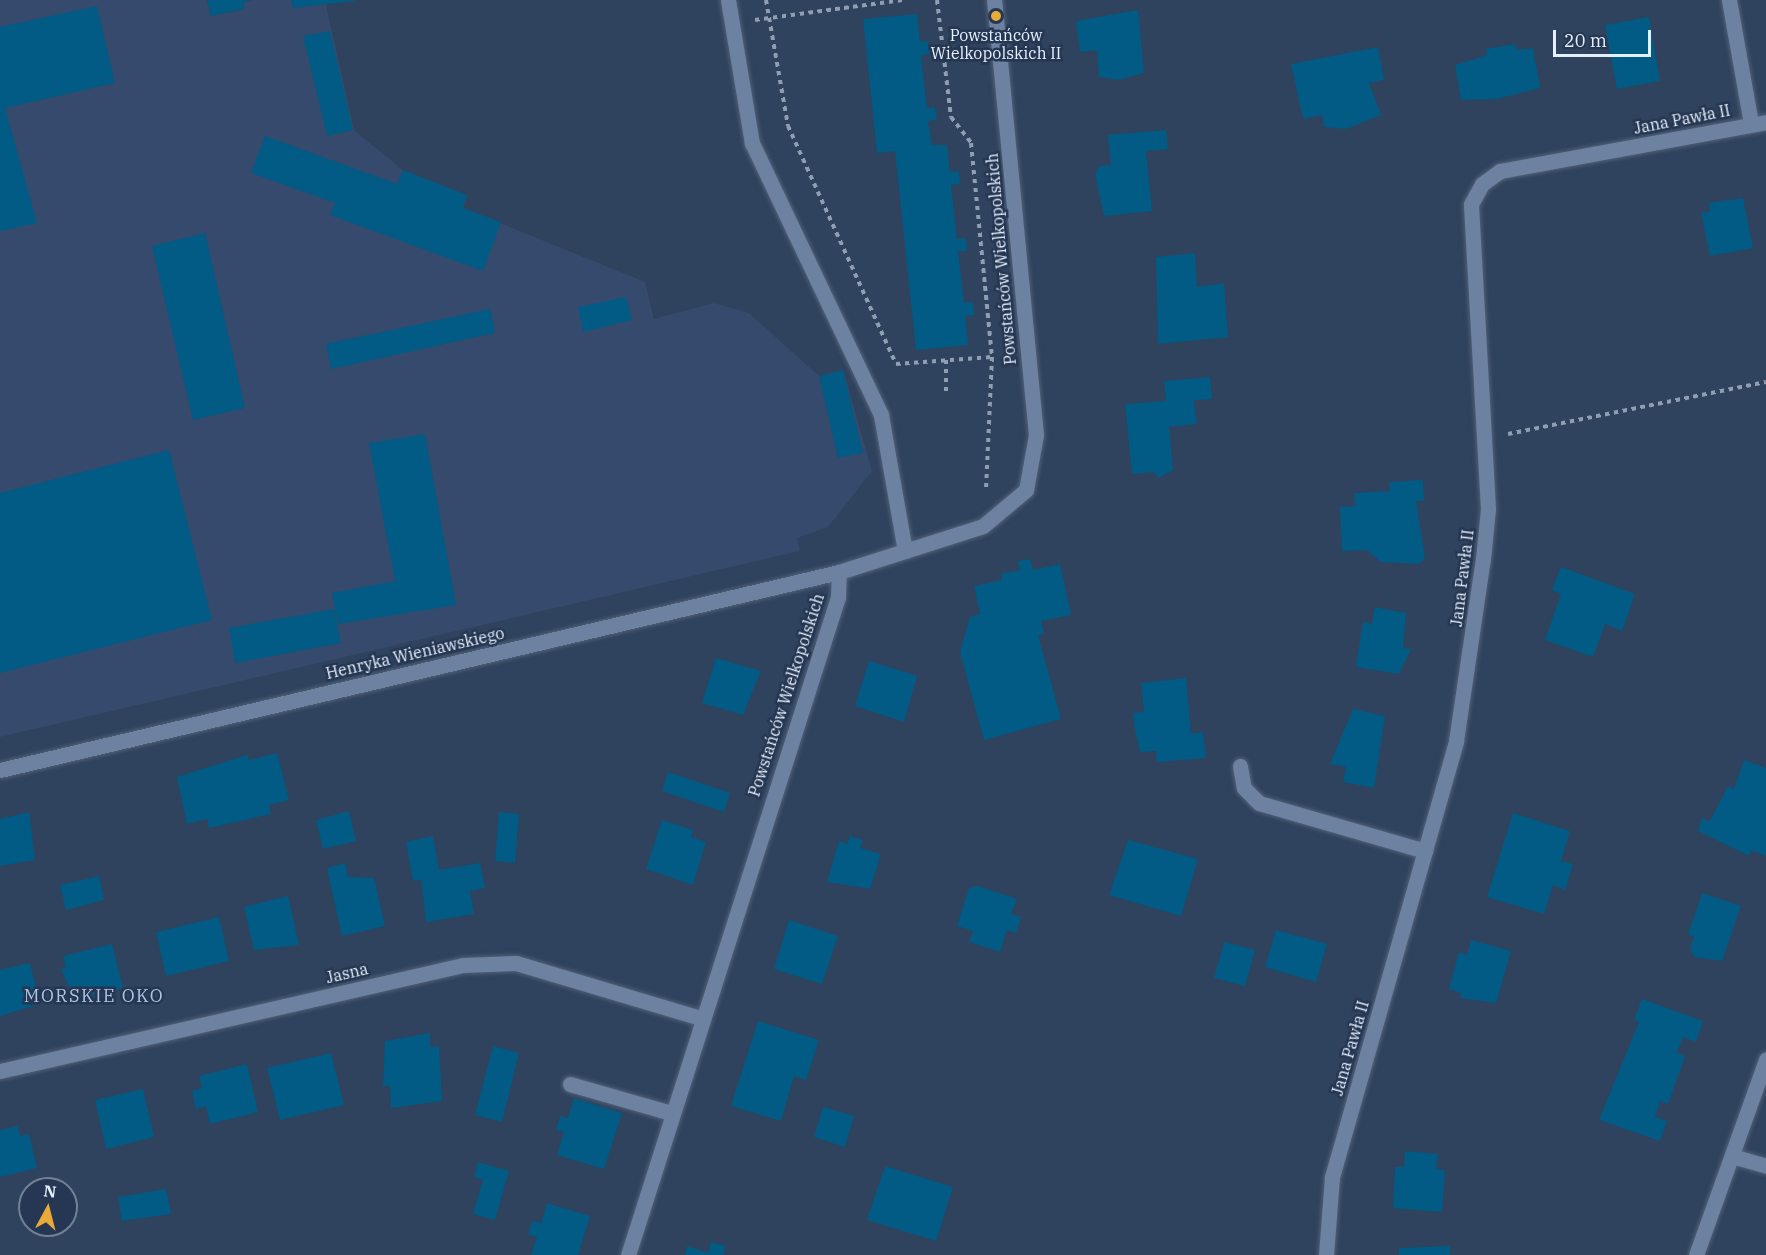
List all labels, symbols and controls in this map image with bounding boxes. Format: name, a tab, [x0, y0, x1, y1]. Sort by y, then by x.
marker: Powstańców Wielkopolskich II	[989, 9, 1003, 23]
scale bar	[1556, 18, 1654, 56]
place label: Powstańców Wielkopolskich II	[931, 25, 1061, 63]
text: 20 m	[1564, 29, 1607, 52]
street label: Jana Pawła II	[1632, 100, 1732, 138]
street label: Powstańców Wielkopolskich	[982, 152, 1020, 366]
street label: Jana Pawła II	[1447, 528, 1477, 628]
street label: Powstańców Wielkopolskich	[744, 591, 828, 799]
street label: Henryka Wieniawskiego	[324, 623, 506, 683]
street label: Jasna	[324, 959, 370, 987]
district label: MORSKIE OKO	[24, 985, 164, 1007]
street label: Jana Pawła II	[1327, 998, 1373, 1098]
north arrow	[18, 1177, 78, 1237]
text: N	[42, 1180, 57, 1202]

